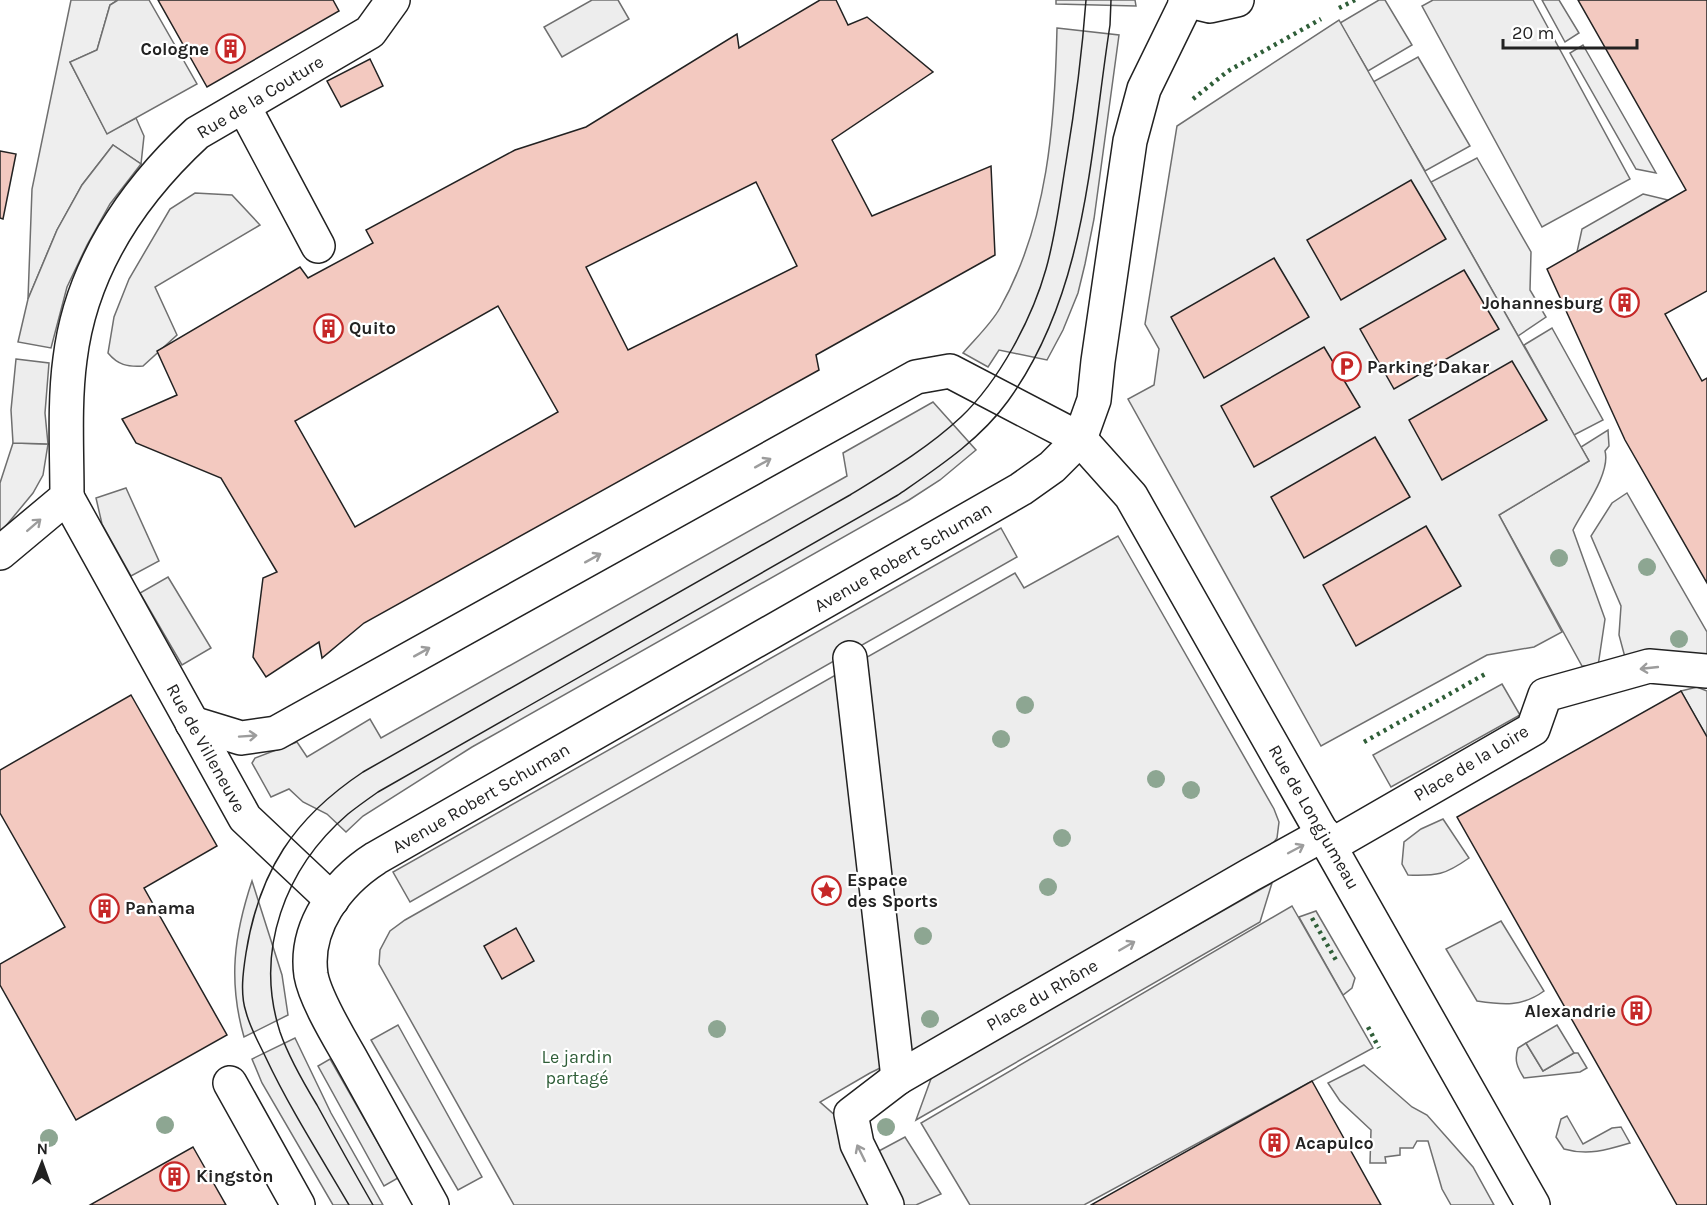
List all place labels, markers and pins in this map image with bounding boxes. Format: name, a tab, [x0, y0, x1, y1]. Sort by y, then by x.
building icon: Cologne	[214, 33, 246, 65]
place label: Cologne	[141, 38, 209, 60]
building icon: Johannesburg	[1608, 287, 1640, 319]
place label: Johannesburg	[1482, 292, 1604, 314]
building icon: Quito	[312, 312, 344, 344]
place label: Quito	[349, 317, 396, 339]
parking icon: Parking Dakar	[1330, 351, 1362, 383]
place label: Parking Dakar	[1367, 356, 1489, 378]
place label: Espace des Sports	[847, 869, 938, 912]
place icon: Espace des Sports	[810, 874, 842, 906]
building icon: Panama	[88, 892, 120, 924]
place label: Panama	[125, 897, 195, 919]
building icon: Alexandrie	[1621, 995, 1653, 1027]
place label: Alexandrie	[1524, 1000, 1616, 1022]
building icon: Acapulco	[1258, 1127, 1290, 1159]
place label: Acapulco	[1295, 1132, 1374, 1154]
building icon: Kingston	[159, 1160, 191, 1192]
place label: Kingston	[196, 1165, 273, 1187]

